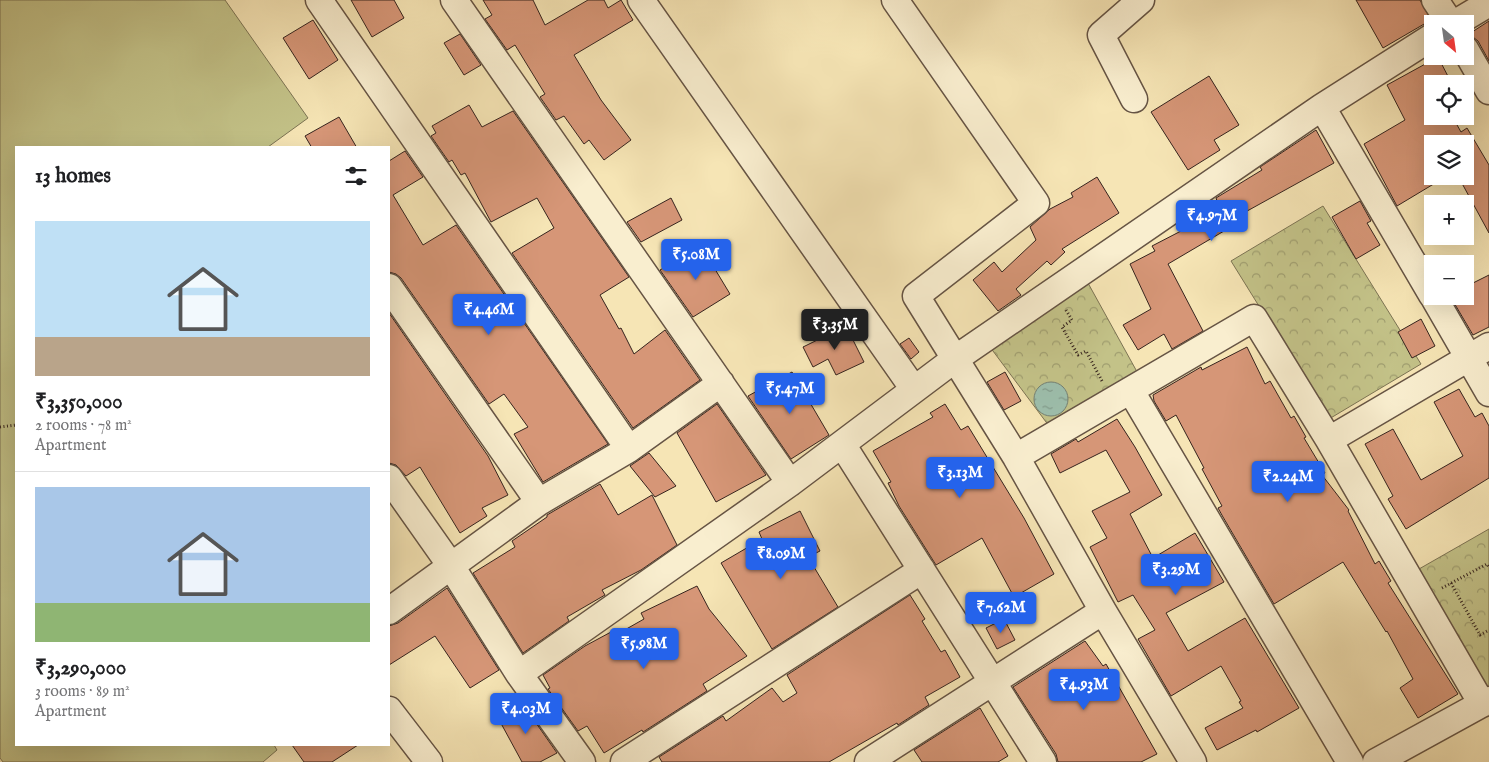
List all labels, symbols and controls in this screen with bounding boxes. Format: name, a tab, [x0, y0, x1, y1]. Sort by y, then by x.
north arrow	[1424, 15, 1474, 65]
map controls	[1424, 15, 1474, 305]
button: locate	[1424, 75, 1474, 125]
button: layers	[1424, 135, 1474, 185]
icon: filters	[342, 162, 370, 190]
text: 13 homes	[35, 163, 111, 190]
button: +	[1424, 195, 1474, 245]
pin: ₹4.97M	[1171, 200, 1253, 242]
text: ₹4.97M	[1187, 206, 1237, 226]
pin: ₹5.08M	[655, 238, 737, 281]
text: ₹5.08M	[672, 245, 720, 265]
icon: home	[158, 254, 248, 344]
button: −	[1424, 255, 1474, 305]
pin: ₹4.46M	[448, 294, 530, 336]
text: ₹4.46M	[464, 300, 514, 320]
pin: ₹3.35M	[794, 308, 876, 351]
text: ₹3.35M	[812, 315, 858, 335]
pin: ₹5.47M	[749, 372, 831, 415]
text: ₹5.47M	[766, 379, 814, 399]
text: ₹3,350,000	[35, 389, 123, 416]
text: 2 rooms · 78 m²	[35, 416, 132, 436]
text: Apartment	[35, 436, 106, 456]
pin: ₹3.13M	[919, 456, 1001, 499]
pin: ₹2.24M	[1247, 460, 1329, 503]
text: ₹3.13M	[937, 463, 983, 483]
text: ₹2.24M	[1263, 467, 1313, 487]
icon: home	[158, 519, 248, 609]
pin: ₹8.09M	[740, 538, 822, 580]
text: ₹8.09M	[757, 544, 805, 564]
pin: ₹3.29M	[1135, 554, 1217, 596]
text: ₹3.29M	[1152, 560, 1200, 580]
pin: ₹7.62M	[960, 592, 1042, 634]
text: ₹7.62M	[976, 598, 1026, 618]
pin: ₹5.98M	[603, 628, 685, 670]
text: ₹5.98M	[621, 634, 667, 654]
text: ₹3,290,000	[35, 655, 126, 682]
pin: ₹4.93M	[1043, 668, 1125, 711]
text: ₹4.93M	[1060, 675, 1108, 695]
text: 3 rooms · 89 m²	[35, 682, 130, 702]
pin: ₹4.03M	[485, 692, 567, 735]
text: ₹4.03M	[501, 699, 551, 719]
text: Apartment	[35, 702, 106, 722]

